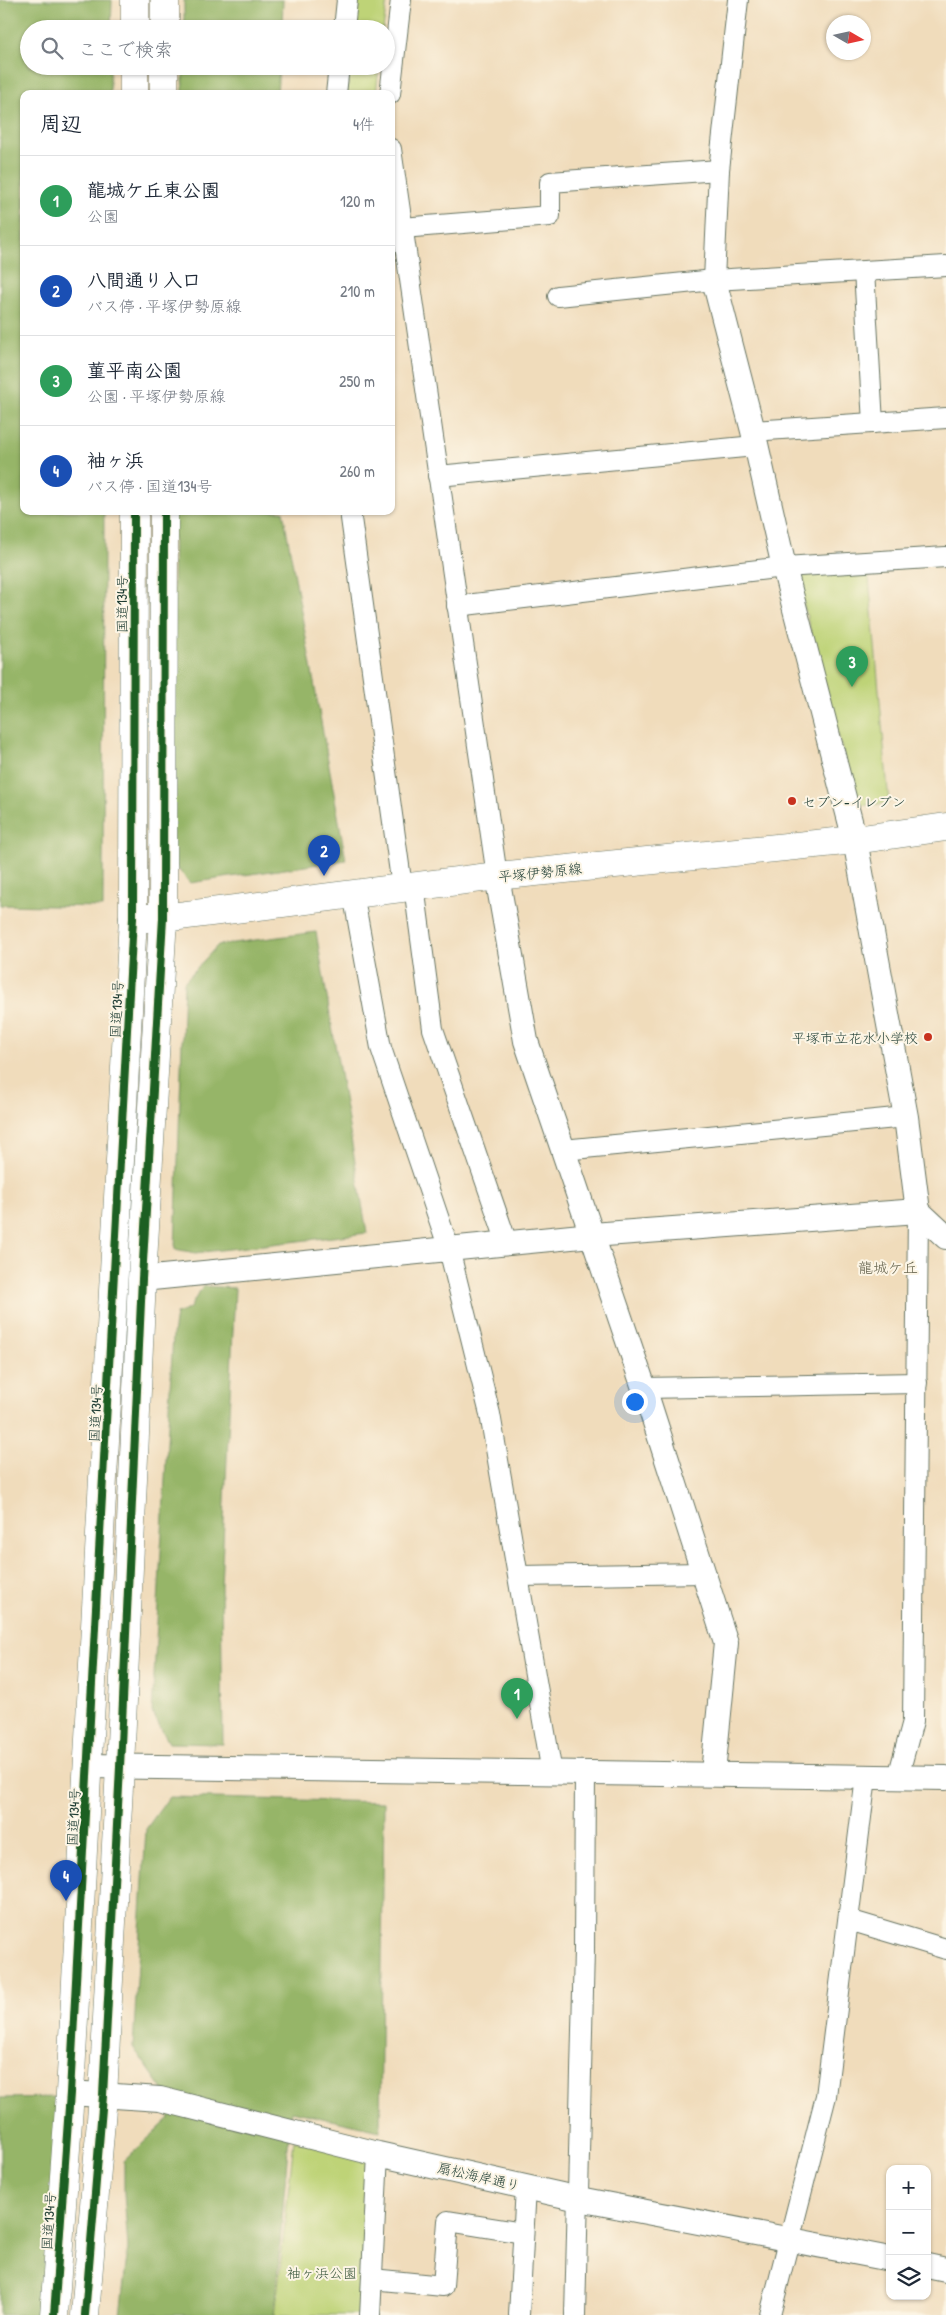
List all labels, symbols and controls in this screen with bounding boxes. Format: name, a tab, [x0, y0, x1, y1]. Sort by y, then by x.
north arrow	[826, 15, 871, 60]
search box	[20, 20, 395, 75]
icon: search	[38, 34, 66, 62]
text: ここで検索	[78, 36, 173, 62]
text: 周辺	[40, 109, 82, 138]
text: 4件	[353, 113, 375, 135]
text: 龍城ケ丘東公園	[87, 177, 220, 203]
text: 1	[53, 190, 59, 212]
text: 120 m	[340, 190, 375, 212]
text: 公園	[87, 205, 119, 227]
text: 八間通り入口	[87, 267, 201, 293]
text: 2	[52, 280, 60, 302]
text: 210 m	[340, 280, 375, 302]
text: バス停 · 平塚伊勢原線	[87, 295, 242, 317]
text: 菫平南公園	[87, 357, 182, 383]
text: 3	[52, 370, 60, 392]
text: 250 m	[339, 370, 375, 392]
text: 公園 · 平塚伊勢原線	[87, 385, 226, 407]
text: 袖ヶ浜	[87, 447, 144, 473]
text: 4	[53, 460, 59, 482]
text: 260 m	[339, 460, 375, 482]
text: バス停 · 国道134号	[87, 475, 213, 497]
street label: 国道134号	[112, 575, 131, 633]
pin: 3	[836, 646, 868, 687]
place label: セブン-イレブン	[802, 792, 906, 811]
marker: セブン-イレブン	[786, 795, 798, 807]
pin: 2	[308, 835, 340, 876]
street label: 平塚伊勢原線	[497, 858, 583, 886]
street label: 国道134号	[105, 979, 127, 1039]
place label: 平塚市立花水小学校	[792, 1028, 918, 1047]
marker: 平塚市立花水小学校	[922, 1031, 934, 1043]
district label: 龍城ケ丘	[858, 1257, 918, 1278]
street label: 国道134号	[84, 1383, 106, 1443]
your location	[622, 1389, 648, 1415]
pin: 1	[501, 1678, 533, 1719]
street label: 国道134号	[62, 1787, 84, 1847]
pin: 4	[50, 1860, 82, 1901]
street label: 扇松海岸通り	[436, 2157, 522, 2195]
map controls	[886, 2165, 931, 2300]
button: +	[886, 2165, 931, 2210]
street label: 国道134号	[36, 2191, 60, 2251]
button: −	[886, 2210, 931, 2255]
button: layers	[886, 2255, 931, 2300]
park label: 袖ヶ浜公園	[287, 2263, 357, 2282]

